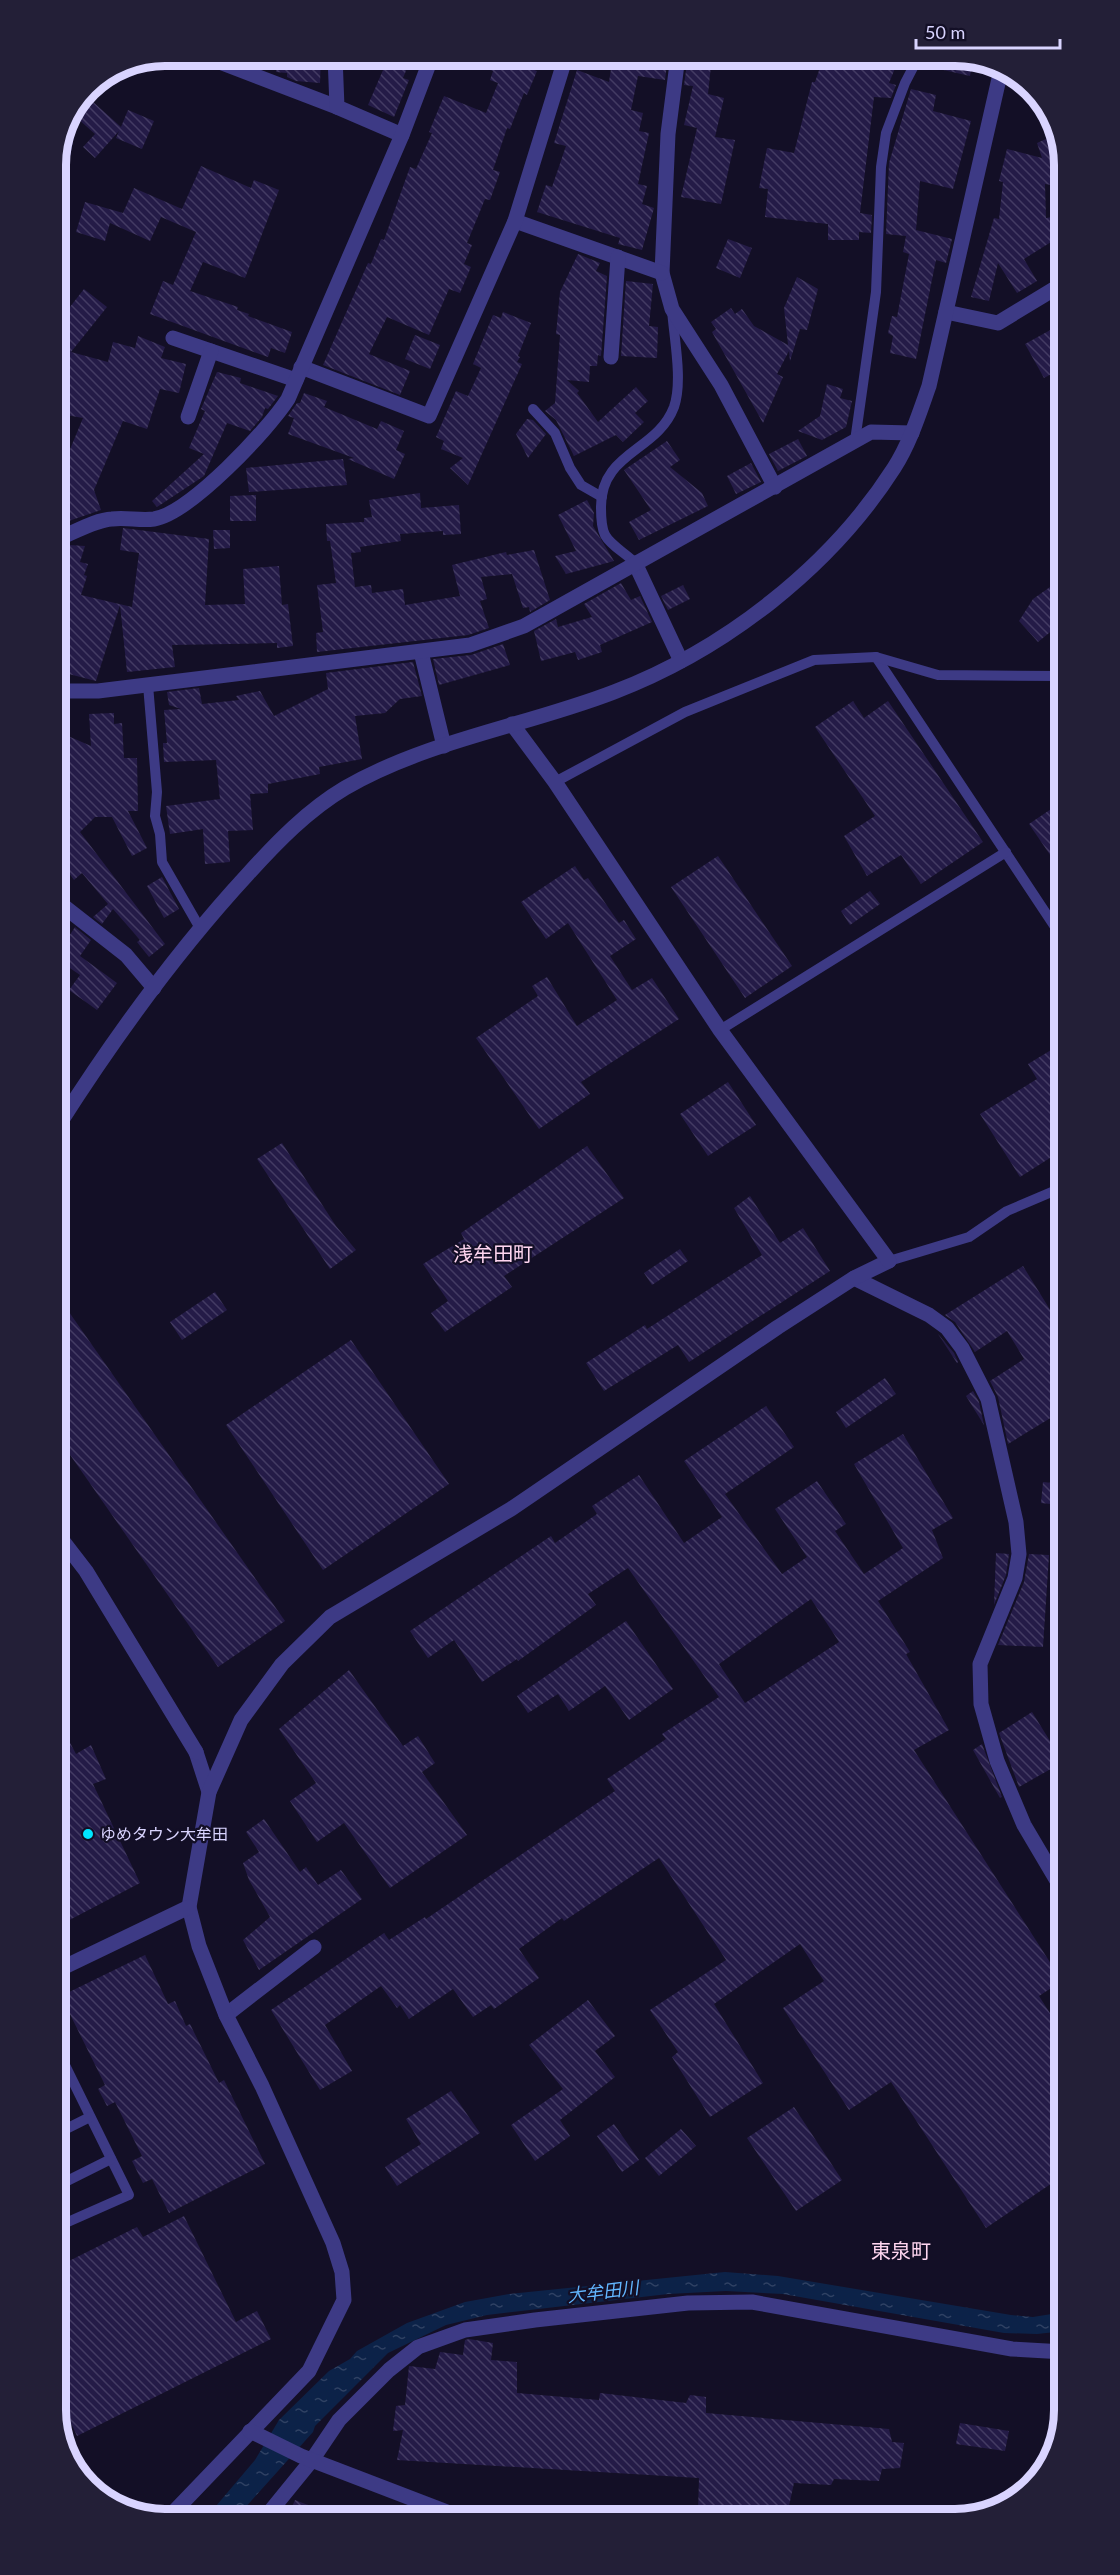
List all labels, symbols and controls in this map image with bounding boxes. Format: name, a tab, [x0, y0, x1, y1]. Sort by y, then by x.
scale bar	[916, 12, 1060, 50]
text: 50 m	[925, 21, 965, 43]
district label: 浅牟田町	[453, 1241, 533, 1265]
place label: ゆめタウン大牟田	[100, 1824, 228, 1843]
marker: ゆめタウン大牟田	[81, 1827, 95, 1841]
district label: 東泉町	[871, 2238, 931, 2262]
water label: 大牟田川	[566, 2275, 642, 2306]

